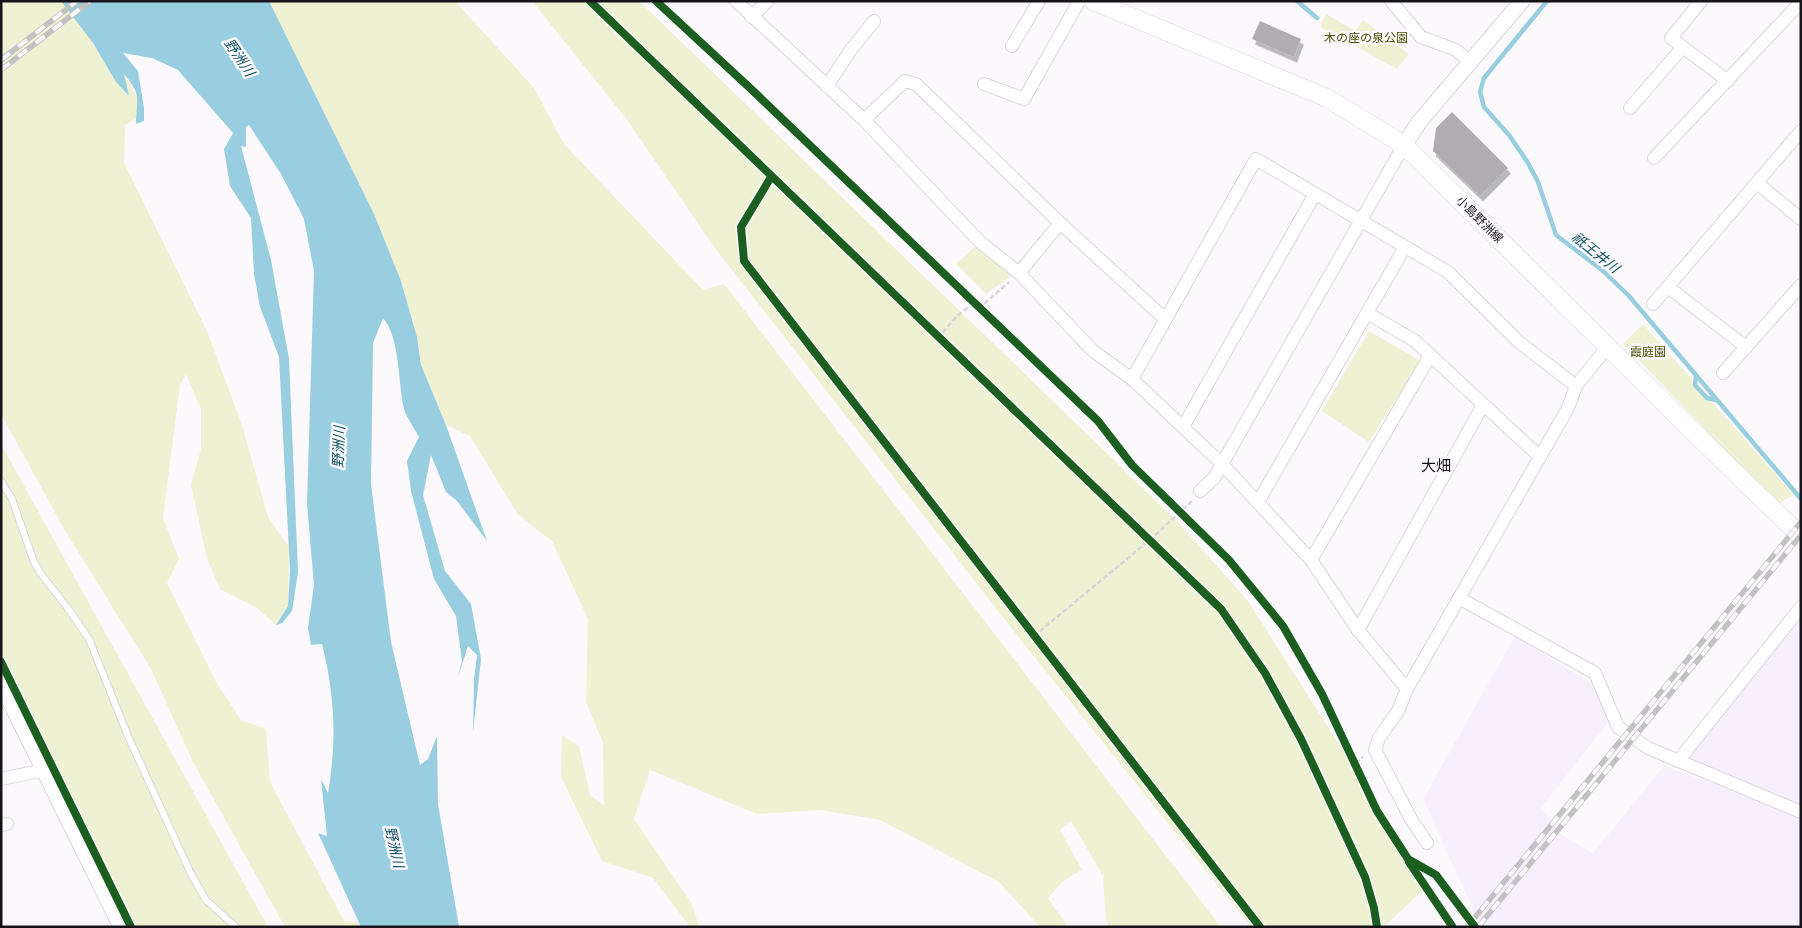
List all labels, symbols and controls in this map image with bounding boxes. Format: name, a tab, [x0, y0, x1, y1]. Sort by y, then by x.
park label: 木の座の泉公園	[1324, 30, 1408, 45]
water label: 野洲川	[221, 35, 260, 81]
street label: 小島野洲線	[1453, 192, 1507, 246]
water label: 祇王井川	[1569, 228, 1625, 277]
park label: 霞庭園	[1630, 344, 1666, 359]
water label: 野洲川	[329, 424, 347, 468]
district label: 大畑	[1421, 456, 1451, 474]
water label: 野洲川	[382, 825, 408, 871]

